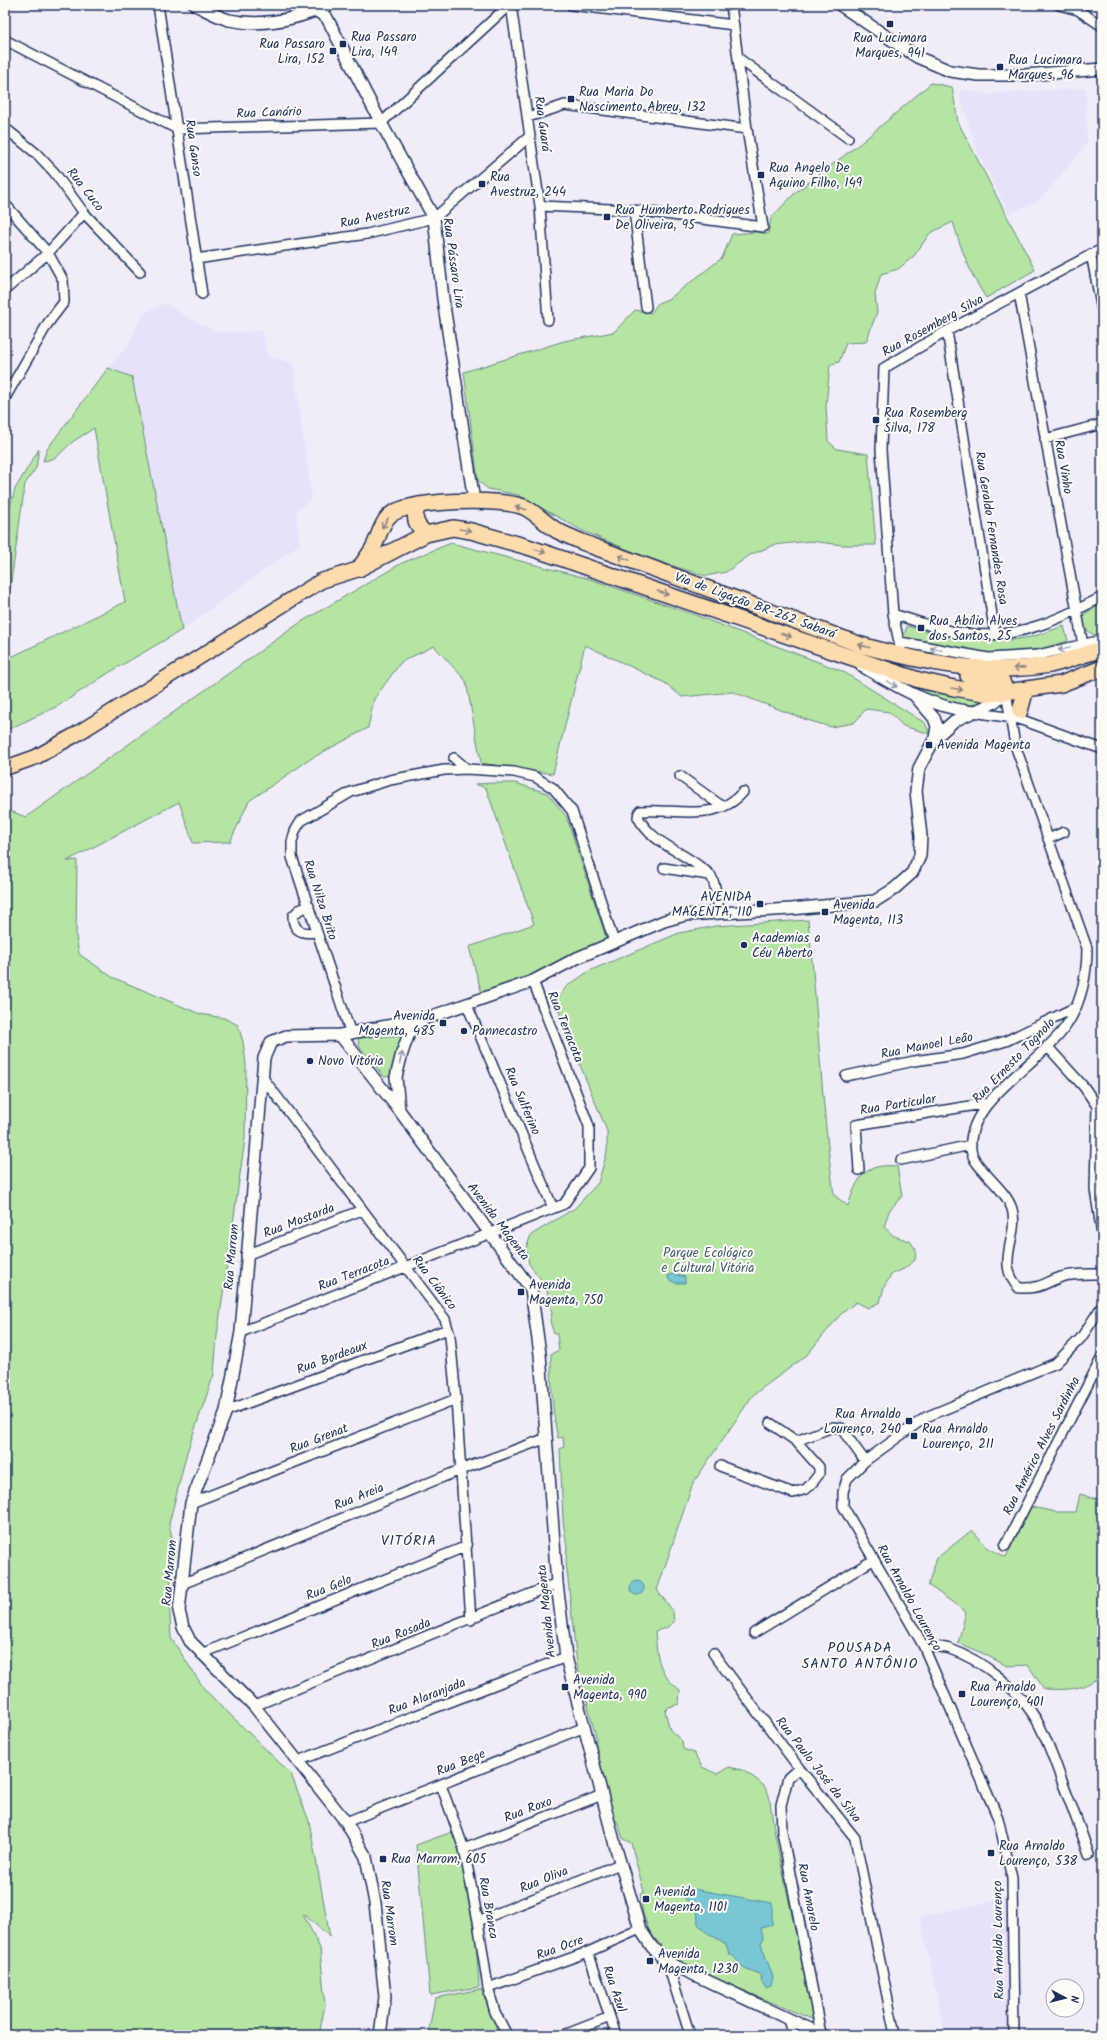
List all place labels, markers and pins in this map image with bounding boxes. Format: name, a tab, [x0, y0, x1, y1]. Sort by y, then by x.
marker: Rua Lucimara Marques, 941	[885, 19, 895, 29]
place label: Rua Passaro Lira, 149	[351, 27, 417, 63]
place label: Rua Lucimara Marques, 941	[853, 28, 927, 64]
place label: Rua Passaro Lira, 152	[259, 34, 325, 70]
marker: Rua Passaro Lira, 149	[338, 39, 348, 49]
marker: Rua Passaro Lira, 152	[328, 46, 338, 56]
place label: Rua Lucimara Marques, 96	[1008, 50, 1082, 86]
marker: Rua Lucimara Marques, 96	[995, 62, 1005, 72]
place label: Rua Maria Do Nascimento Abreu, 132	[579, 82, 706, 118]
marker: Rua Maria Do Nascimento Abreu, 132	[566, 94, 576, 104]
place label: Rua Angelo De Aquino Filho, 149	[769, 158, 863, 194]
place label: Rua Avestruz, 244	[490, 167, 566, 203]
marker: Rua Angelo De Aquino Filho, 149	[756, 170, 766, 180]
marker: Rua Avestruz, 244	[477, 179, 487, 189]
place label: Rua Humberto Rodrigues De Oliveira, 95	[615, 200, 750, 236]
marker: Rua Humberto Rodrigues De Oliveira, 95	[602, 212, 612, 222]
place label: Rua Rosemberg Silva, 178	[884, 403, 968, 439]
marker: Rua Rosemberg Silva, 178	[871, 415, 881, 425]
place label: Rua Abílio Alves dos Santos, 25	[929, 611, 1018, 647]
marker: Rua Abílio Alves dos Santos, 25	[916, 623, 926, 633]
place label: Avenida Magenta	[937, 735, 1031, 756]
marker: Avenida Magenta	[924, 740, 934, 750]
place label: AVENIDA MAGENTA, 110	[672, 887, 752, 923]
place label: Avenida Magenta, 113	[833, 895, 903, 931]
marker: AVENIDA MAGENTA, 110	[755, 899, 765, 909]
marker: Avenida Magenta, 113	[820, 907, 830, 917]
place label: Academias a Céu Aberto	[752, 928, 821, 964]
marker: Academias a Céu Aberto	[739, 940, 749, 950]
place label: Avenida Magenta, 485	[358, 1006, 436, 1042]
marker: Avenida Magenta, 485	[438, 1018, 448, 1028]
place label: Pannecastro	[472, 1021, 538, 1042]
marker: Pannecastro	[459, 1026, 469, 1036]
place label: Novo Vitória	[318, 1051, 384, 1072]
marker: Novo Vitória	[305, 1056, 315, 1066]
place label: Avenida Magenta, 750	[529, 1275, 604, 1311]
marker: Avenida Magenta, 750	[516, 1287, 526, 1297]
place label: Rua Arnaldo Lourenço, 240	[824, 1404, 901, 1440]
marker: Rua Arnaldo Lourenço, 240	[904, 1416, 914, 1426]
place label: Rua Arnaldo Lourenço, 211	[922, 1419, 994, 1455]
marker: Rua Arnaldo Lourenço, 211	[909, 1431, 919, 1441]
place label: Avenida Magenta, 990	[573, 1670, 647, 1706]
place label: Rua Arnaldo Lourenço, 401	[970, 1677, 1044, 1713]
marker: Avenida Magenta, 990	[560, 1682, 570, 1692]
marker: Rua Arnaldo Lourenço, 401	[957, 1689, 967, 1699]
place label: Rua Arnaldo Lourenço, 538	[999, 1836, 1078, 1872]
marker: Rua Arnaldo Lourenço, 538	[986, 1848, 996, 1858]
place label: Rua Marrom, 605	[391, 1849, 487, 1870]
marker: Rua Marrom, 605	[378, 1854, 388, 1864]
place label: Avenida Magenta, 1101	[654, 1882, 727, 1918]
marker: Avenida Magenta, 1101	[641, 1894, 651, 1904]
place label: Avenida Magenta, 1230	[658, 1944, 739, 1980]
marker: Avenida Magenta, 1230	[645, 1956, 655, 1966]

